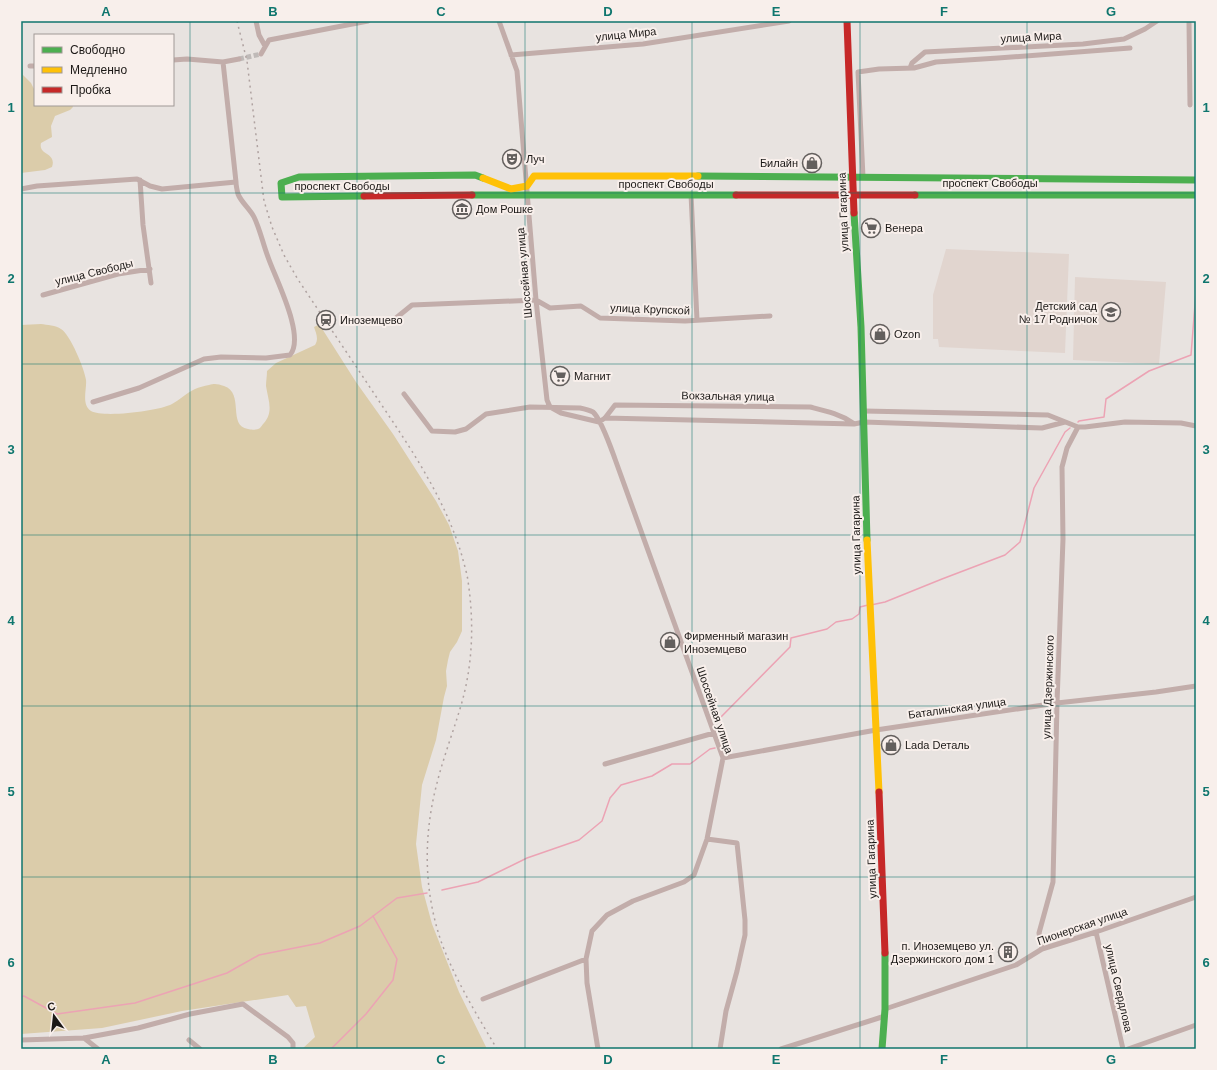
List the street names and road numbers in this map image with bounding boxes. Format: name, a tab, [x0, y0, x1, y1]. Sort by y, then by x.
street label: улица Мира	[595, 25, 658, 43]
street label: улица Мира	[1000, 29, 1063, 45]
street label: улица Гагарина	[836, 171, 850, 252]
street label: проспект Свободы	[942, 177, 1038, 189]
street label: проспект Свободы	[618, 178, 714, 190]
street label: проспект Свободы	[294, 180, 390, 192]
street label: Шоссейная улица	[514, 226, 534, 319]
street label: улица Свободы	[54, 257, 134, 287]
street label: улица Крупской	[610, 302, 690, 316]
street label: Вокзальная улица	[681, 389, 776, 403]
street label: улица Гагарина	[849, 494, 863, 575]
street label: улица Дзержинского	[1040, 635, 1056, 739]
street label: Шоссейная улица	[695, 665, 736, 756]
street label: Баталинская улица	[907, 695, 1008, 721]
street label: улица Гагарина	[864, 818, 878, 899]
street label: Пионерская улица	[1035, 905, 1129, 947]
street label: улица Свердлова	[1103, 943, 1135, 1034]

